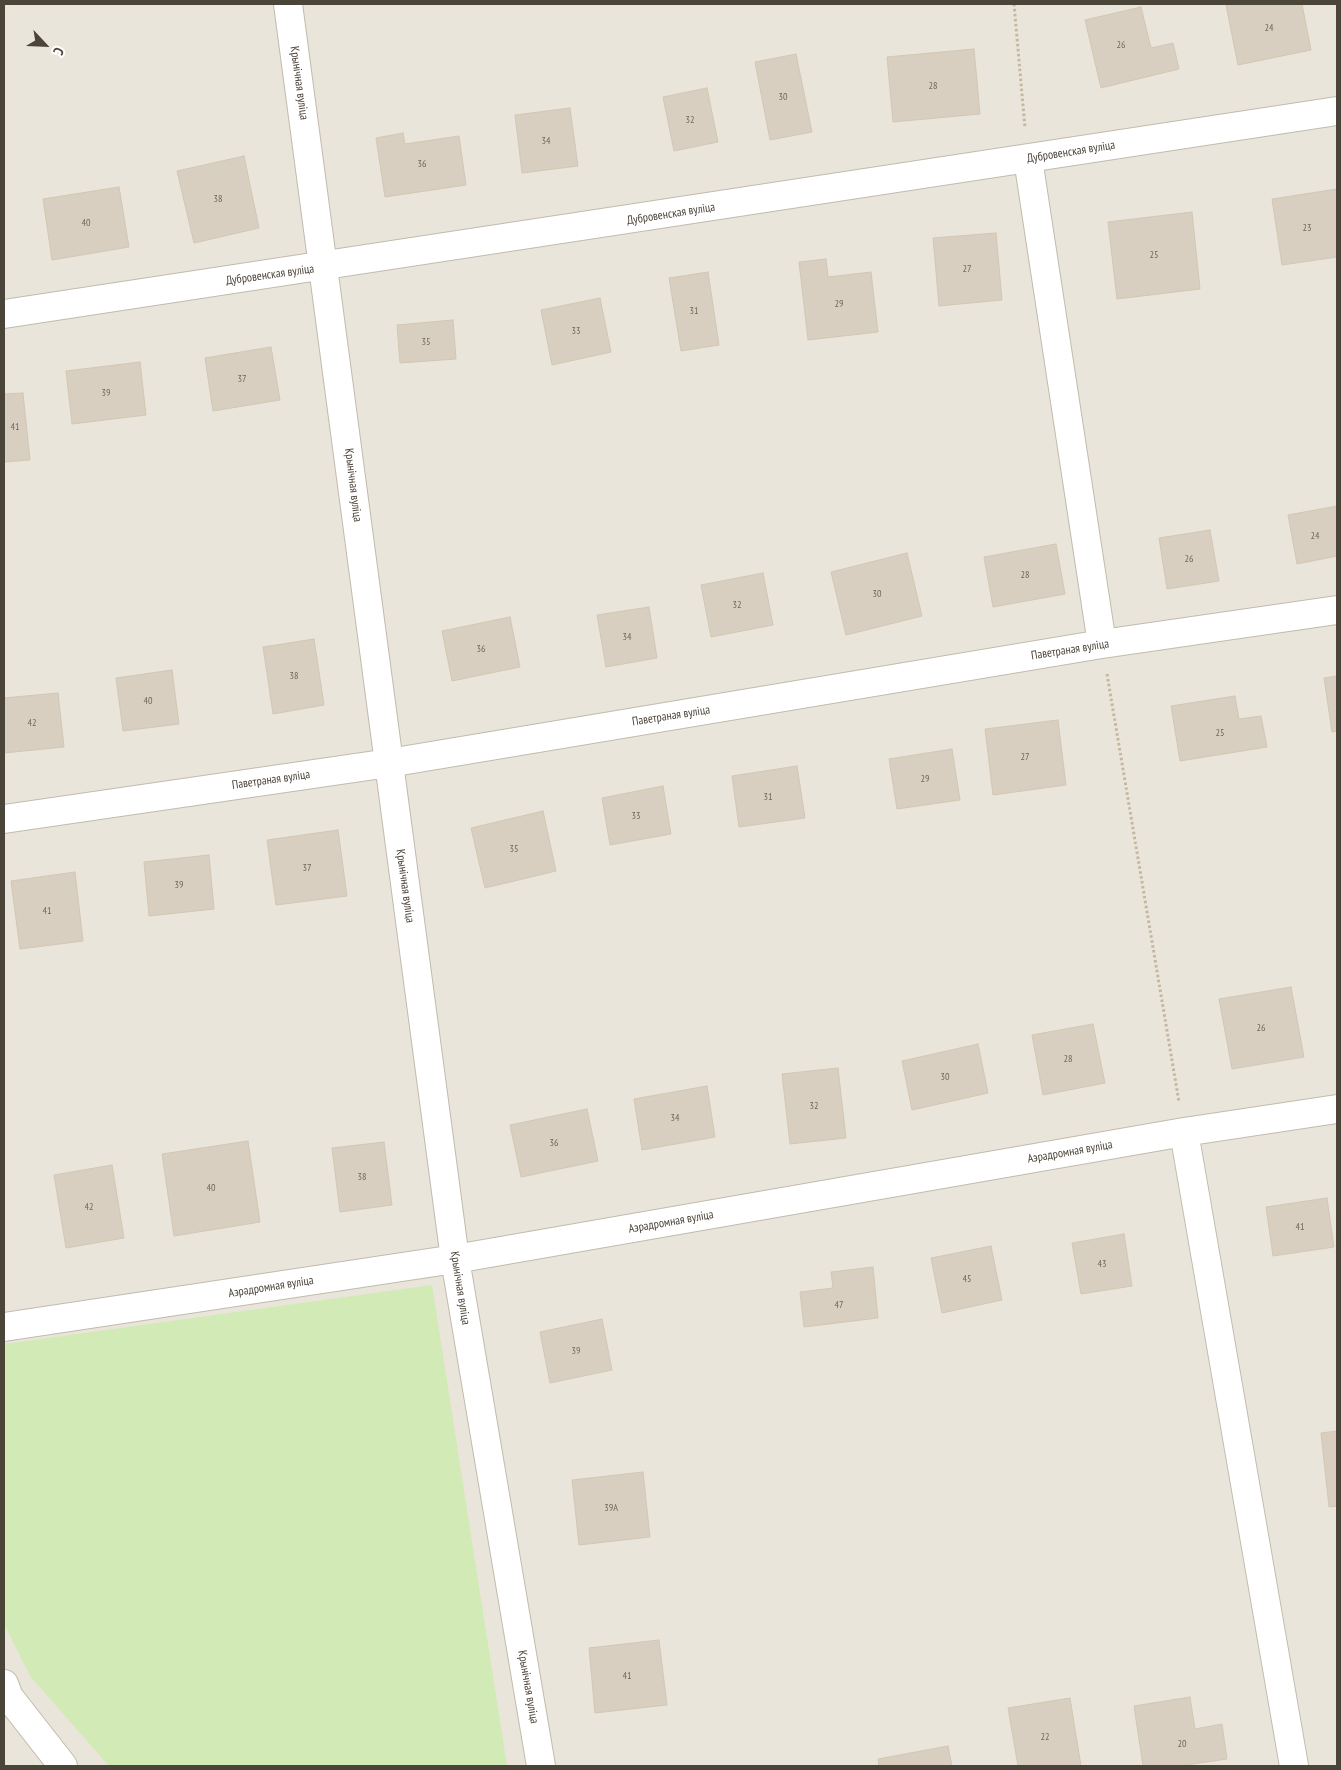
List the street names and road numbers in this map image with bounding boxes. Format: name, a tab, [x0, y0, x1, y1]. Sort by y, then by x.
street label: Крынічная вуліца	[287, 45, 311, 121]
street label: Дубровенская вуліца	[1026, 138, 1116, 166]
street label: Дубровенская вуліца	[626, 200, 716, 228]
street label: Дубровенская вуліца	[225, 262, 315, 288]
street label: Крынічная вуліца	[341, 447, 365, 523]
street label: Паветраная вуліца	[1030, 637, 1110, 663]
street label: Паветраная вуліца	[631, 703, 711, 729]
street label: Паветраная вуліца	[231, 767, 311, 793]
street label: Крынічная вуліца	[393, 848, 417, 924]
street label: Аэрадромная вуліца	[1026, 1137, 1114, 1167]
street label: Аэрадромная вуліца	[627, 1207, 715, 1237]
street label: Крынічная вуліца	[447, 1250, 473, 1326]
street label: Аэрадромная вуліца	[227, 1273, 315, 1301]
street label: Крынічная вуліца	[514, 1649, 542, 1725]

